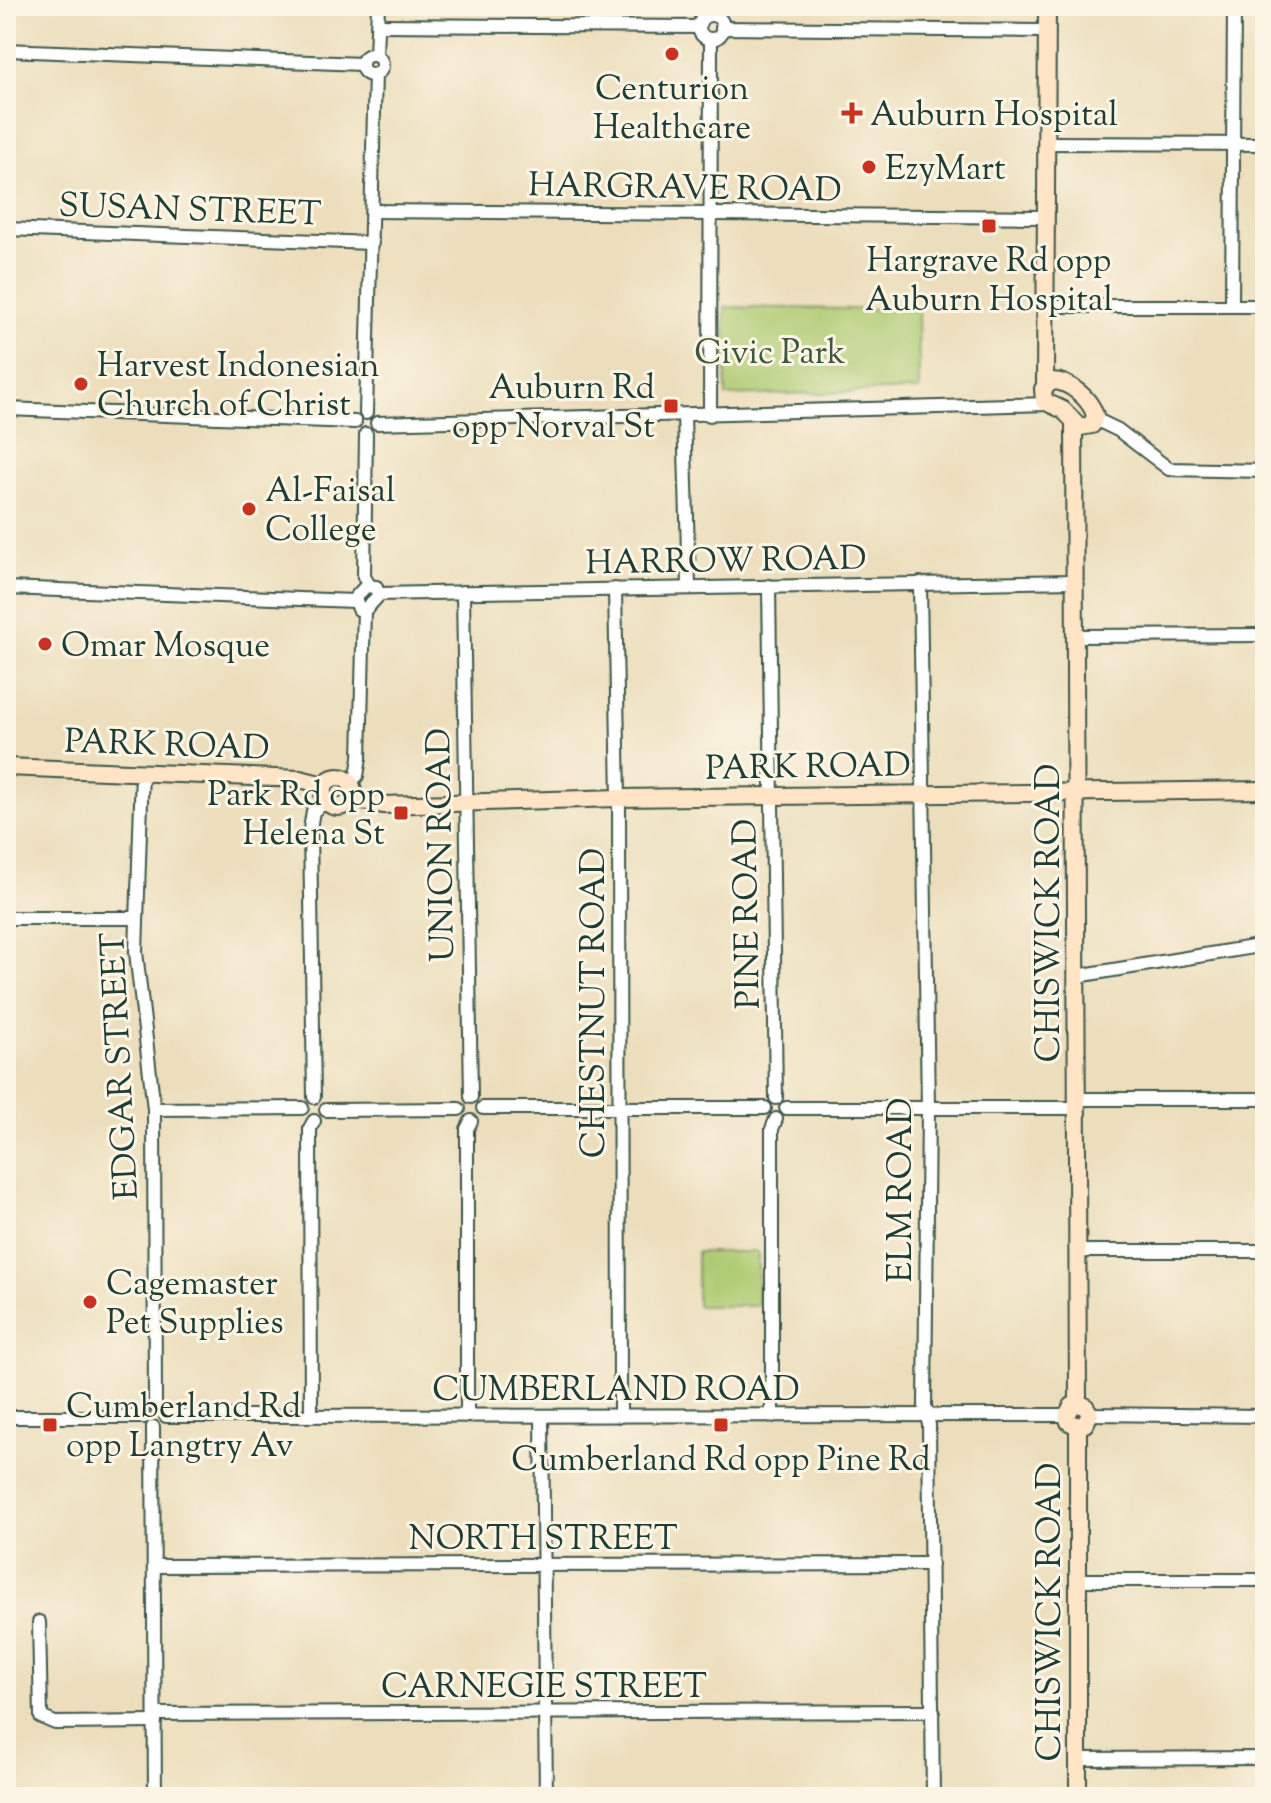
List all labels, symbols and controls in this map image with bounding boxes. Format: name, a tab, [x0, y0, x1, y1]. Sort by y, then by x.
marker: Centurion Healthcare	[663, 45, 681, 63]
place label: Centurion Healthcare	[593, 66, 751, 154]
place label: Auburn Hospital	[870, 92, 1118, 141]
marker: Auburn Hospital	[841, 102, 863, 124]
place label: EzyMart	[885, 146, 1006, 195]
marker: EzyMart	[860, 158, 878, 176]
street label: HARGRAVE ROAD	[528, 162, 842, 217]
street label: SUSAN STREET	[58, 182, 322, 241]
marker: Hargrave Rd opp Auburn Hospital	[980, 217, 998, 235]
place label: Hargrave Rd opp Auburn Hospital	[865, 238, 1113, 326]
park label: Civic Park	[694, 330, 846, 379]
place label: Harvest Indonesian Church of Christ	[97, 343, 379, 431]
place label: Auburn Rd opp Norval St	[452, 365, 655, 453]
marker: Harvest Indonesian Church of Christ	[72, 375, 90, 393]
marker: Auburn Rd opp Norval St	[662, 397, 680, 415]
place label: Al-Faisal College	[265, 468, 396, 556]
marker: Al-Faisal College	[240, 500, 258, 518]
street label: HARROW ROAD	[585, 536, 867, 589]
place label: Omar Mosque	[61, 623, 270, 672]
marker: Omar Mosque	[36, 635, 54, 653]
street label: PARK ROAD	[63, 718, 270, 775]
street label: UNION ROAD	[416, 727, 469, 962]
street label: PARK ROAD	[705, 742, 911, 795]
street label: CHISWICK ROAD	[1026, 764, 1075, 1062]
place label: Park Rd opp Helena St	[207, 772, 385, 860]
marker: Park Rd opp Helena St	[392, 804, 410, 822]
street label: PINE ROAD	[722, 818, 775, 1010]
street label: CHESTNUT ROAD	[571, 848, 620, 1158]
street label: EDGAR STREET	[90, 931, 153, 1201]
street label: ELM ROAD	[878, 1098, 927, 1282]
place label: Cagemaster Pet Supplies	[106, 1261, 284, 1349]
marker: Cagemaster Pet Supplies	[81, 1293, 99, 1311]
street label: CUMBERLAND ROAD	[432, 1367, 800, 1416]
place label: Cumberland Rd opp Langtry Av	[66, 1384, 301, 1472]
marker: Cumberland Rd opp Langtry Av	[41, 1416, 59, 1434]
marker: Cumberland Rd opp Pine Rd	[712, 1416, 730, 1434]
place label: Cumberland Rd opp Pine Rd	[511, 1437, 931, 1486]
street label: CHISWICK ROAD	[1027, 1463, 1076, 1761]
street label: NORTH STREET	[408, 1516, 678, 1565]
street label: CARNEGIE STREET	[381, 1664, 707, 1713]

